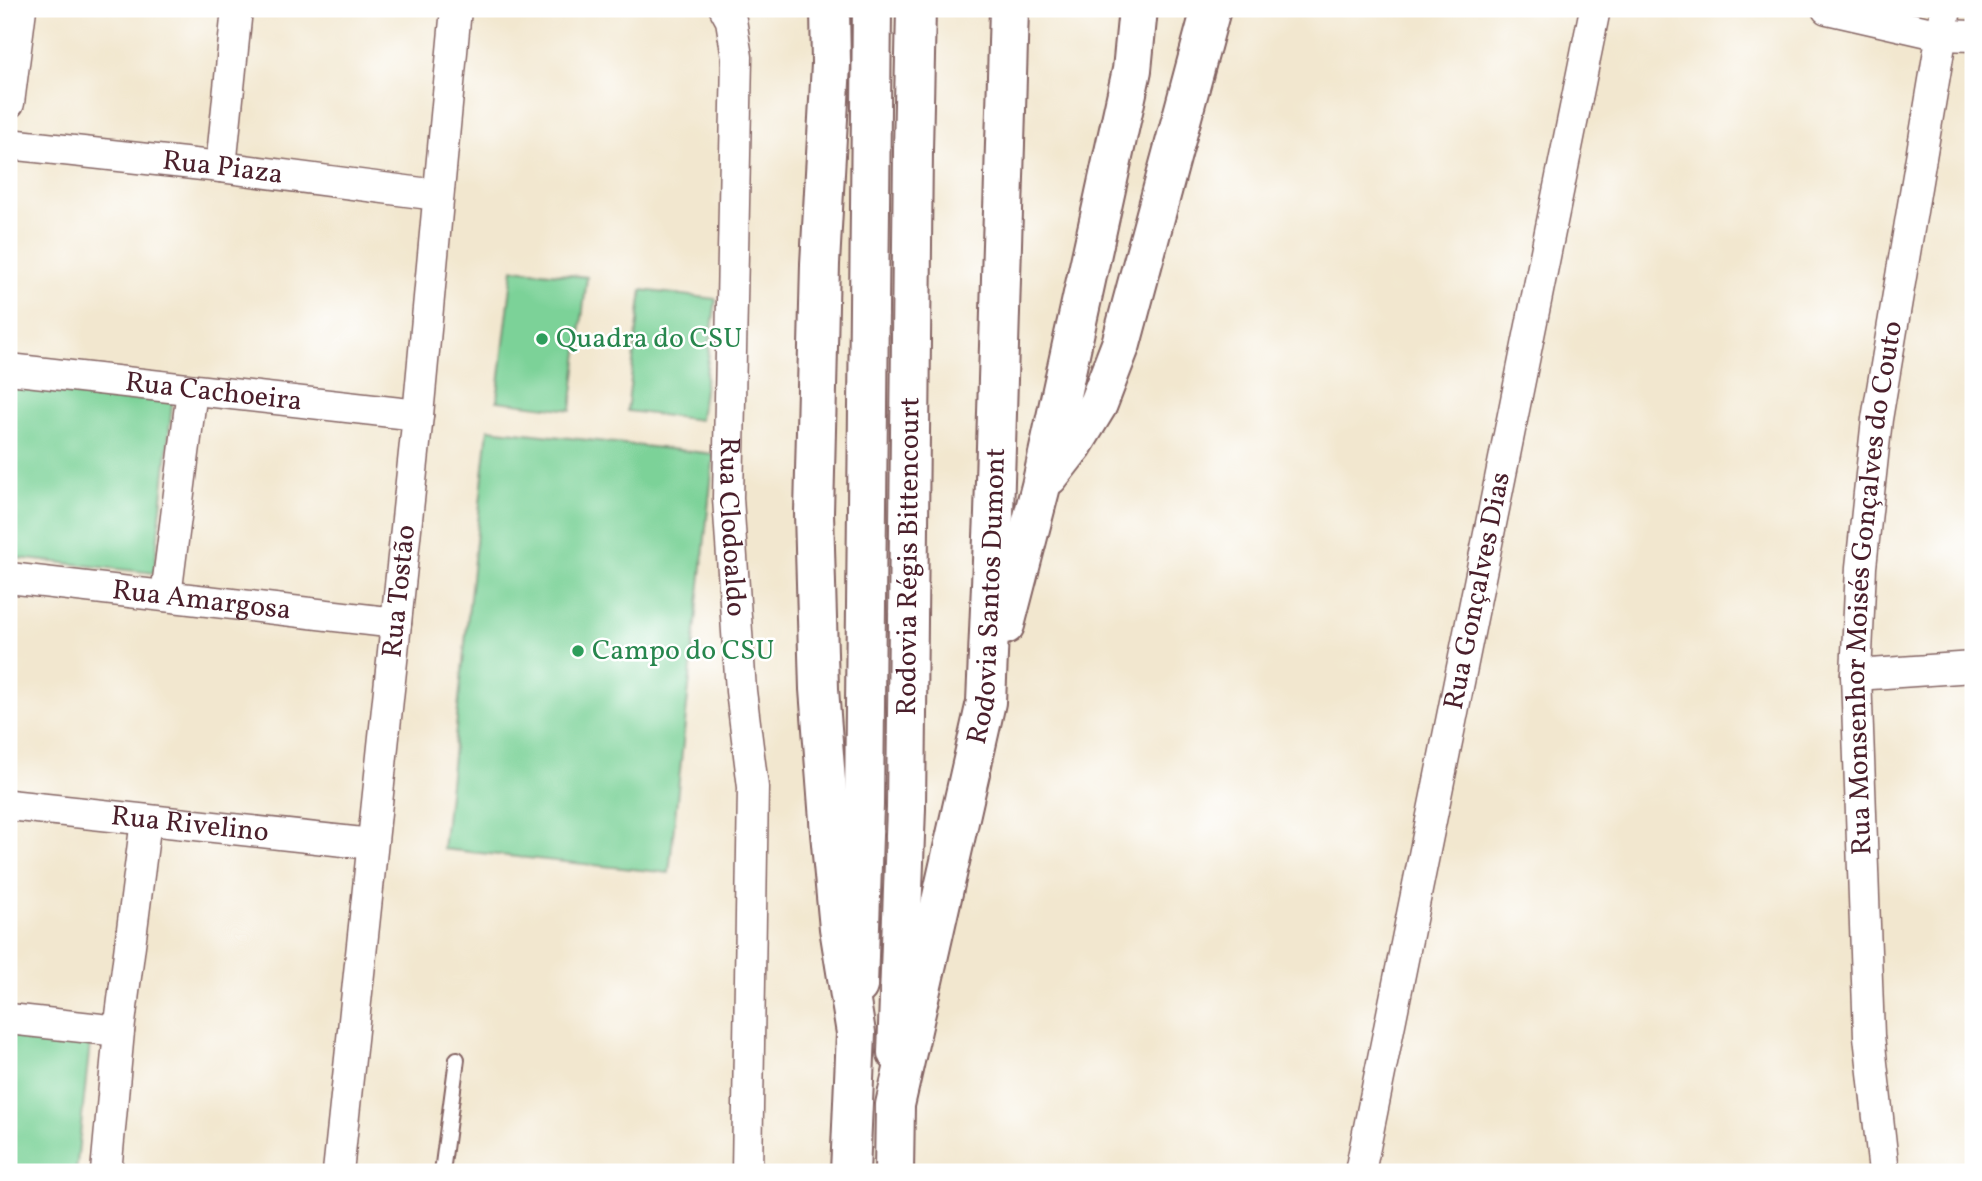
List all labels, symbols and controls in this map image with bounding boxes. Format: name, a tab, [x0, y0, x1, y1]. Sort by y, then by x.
street label: Rua Piaza	[160, 141, 285, 194]
street label: Rua Monsenhor Moisés Gonçalves do Couto	[1836, 318, 1913, 856]
place label: Quadra do CSU	[556, 320, 742, 359]
marker: Quadra do CSU	[534, 331, 550, 347]
street label: Rua Cachoeira	[123, 363, 304, 421]
street label: Rodovia Régis Bittencourt	[887, 397, 930, 716]
street label: Rua Clodoaldo	[708, 437, 755, 618]
street label: Rodovia Santos Dumont	[958, 447, 1015, 748]
street label: Rua Gonçalves Dias	[1434, 468, 1520, 713]
street label: Rua Tostão	[373, 523, 426, 660]
street label: Rua Amargosa	[110, 571, 293, 630]
place label: Campo do CSU	[592, 632, 774, 671]
marker: Campo do CSU	[570, 643, 586, 659]
street label: Rua Rivelino	[109, 797, 271, 852]

